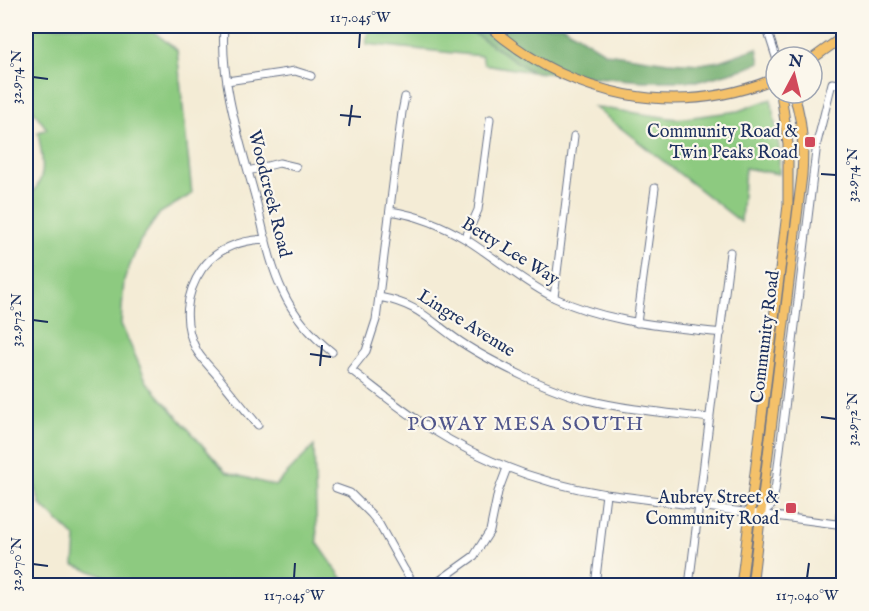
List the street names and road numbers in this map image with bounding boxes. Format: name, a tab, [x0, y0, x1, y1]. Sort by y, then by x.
street label: Woodcreek Road	[242, 128, 296, 260]
street label: Betty Lee Way	[457, 213, 563, 291]
street label: Community Road	[746, 269, 786, 405]
street label: Lingre Avenue	[413, 285, 519, 363]

